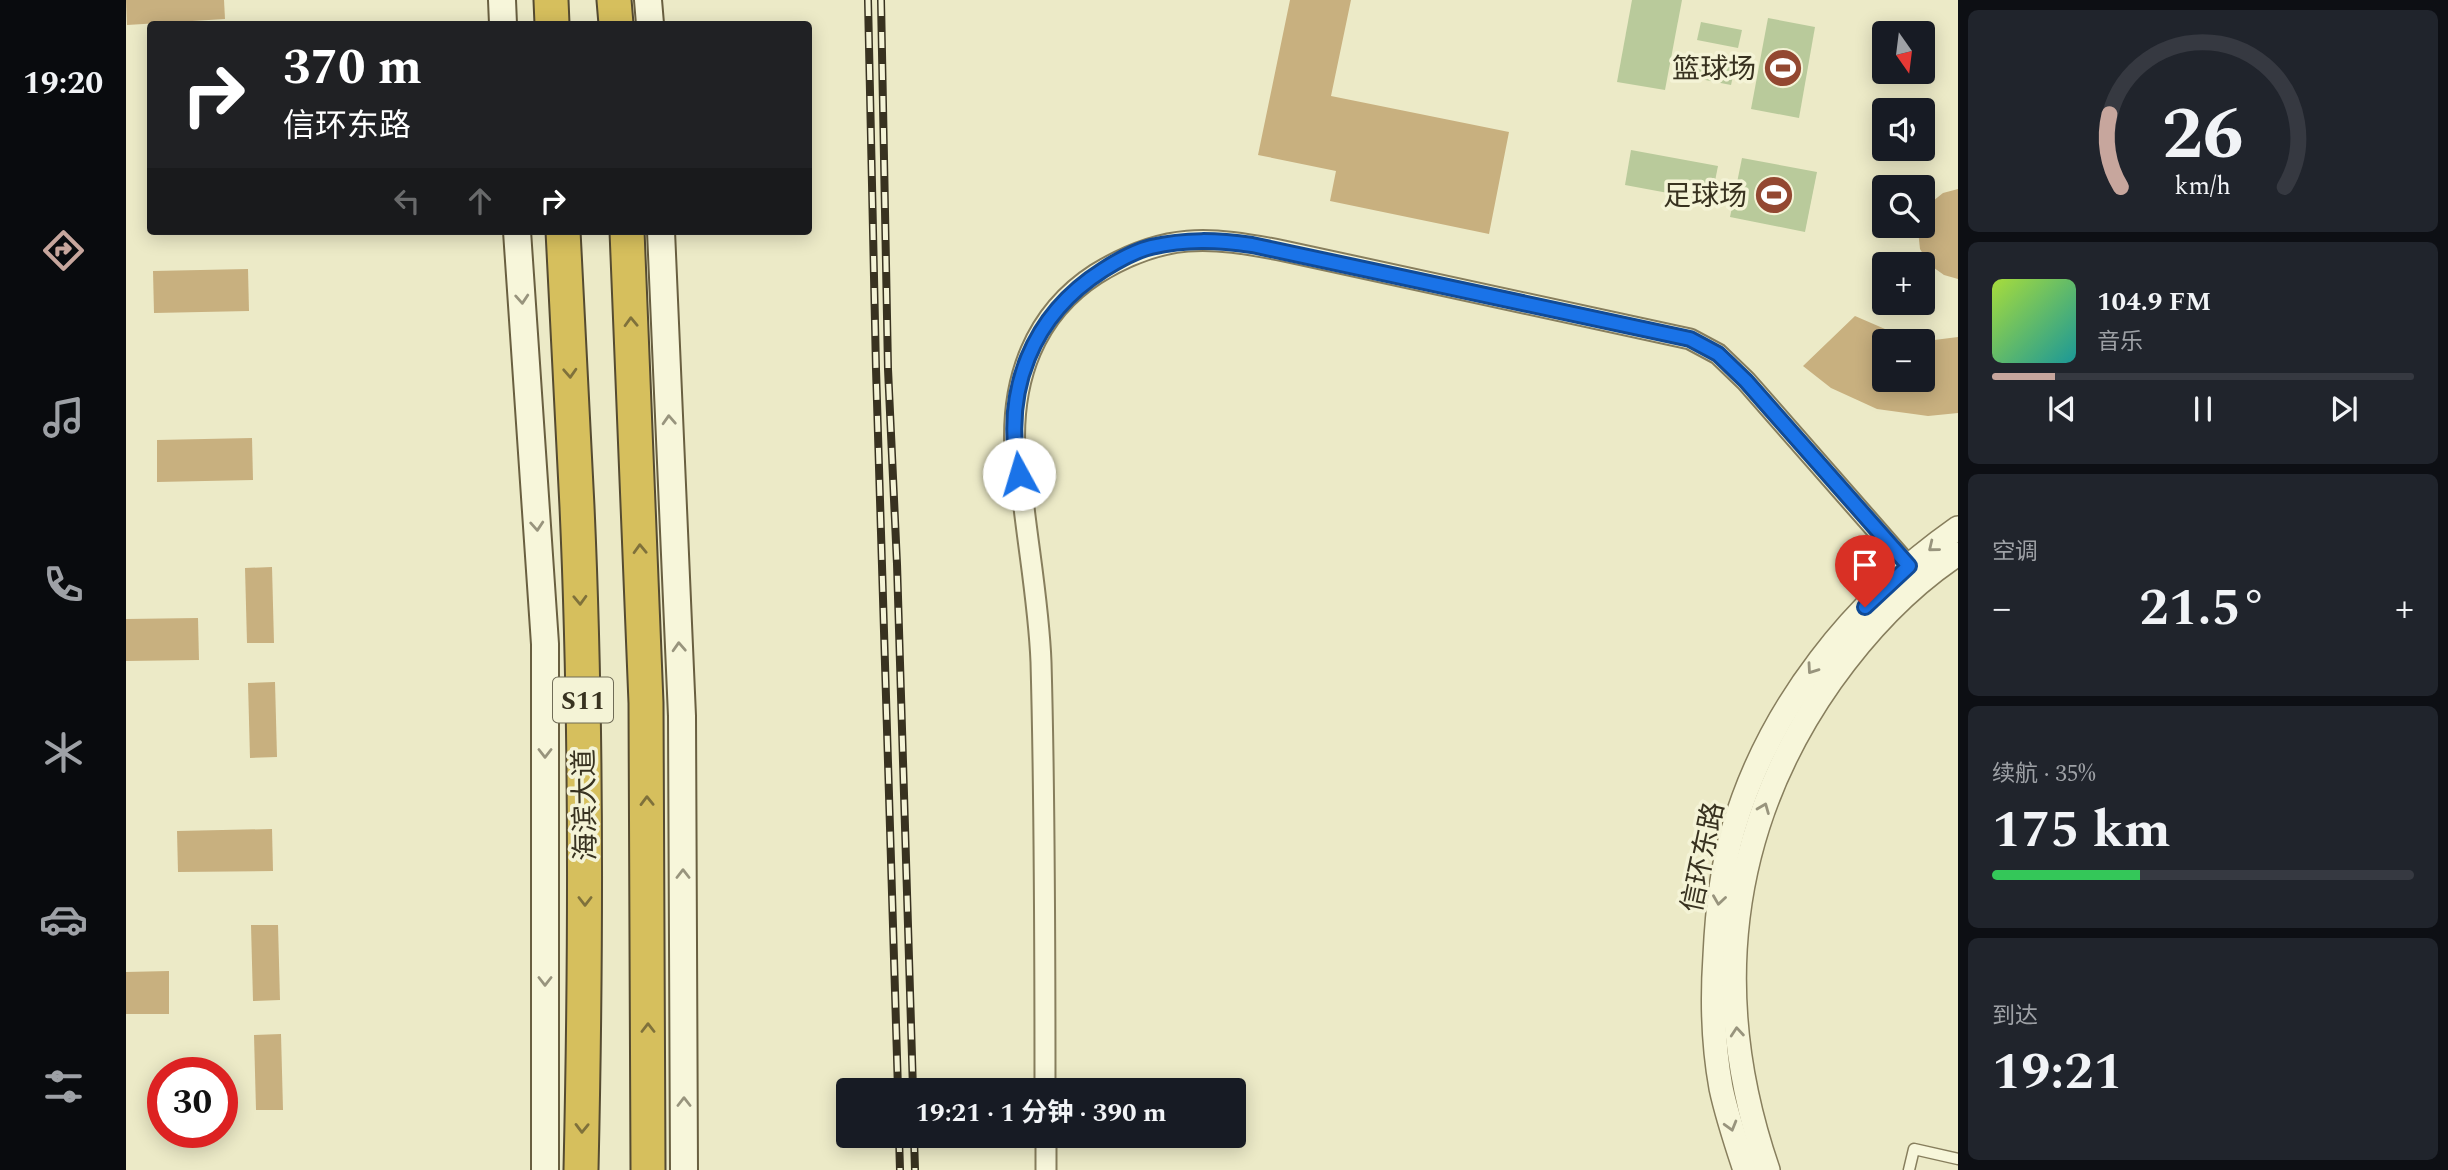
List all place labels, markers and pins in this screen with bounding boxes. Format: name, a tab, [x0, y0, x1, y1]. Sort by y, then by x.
sports icon: 篮球场	[1762, 47, 1804, 89]
place label: 篮球场	[1672, 48, 1756, 91]
sports icon: 足球场	[1753, 174, 1795, 216]
place label: 足球场	[1663, 175, 1747, 218]
pin	[1835, 535, 1895, 607]

